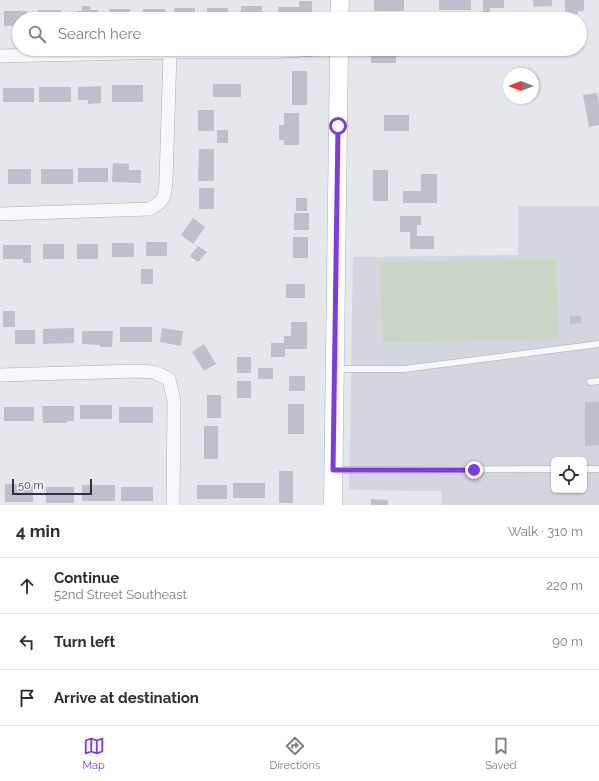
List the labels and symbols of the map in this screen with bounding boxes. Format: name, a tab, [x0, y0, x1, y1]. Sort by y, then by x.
north arrow	[503, 68, 539, 104]
route start	[329, 117, 347, 135]
route end	[465, 461, 483, 479]
scale bar	[12, 477, 92, 496]

